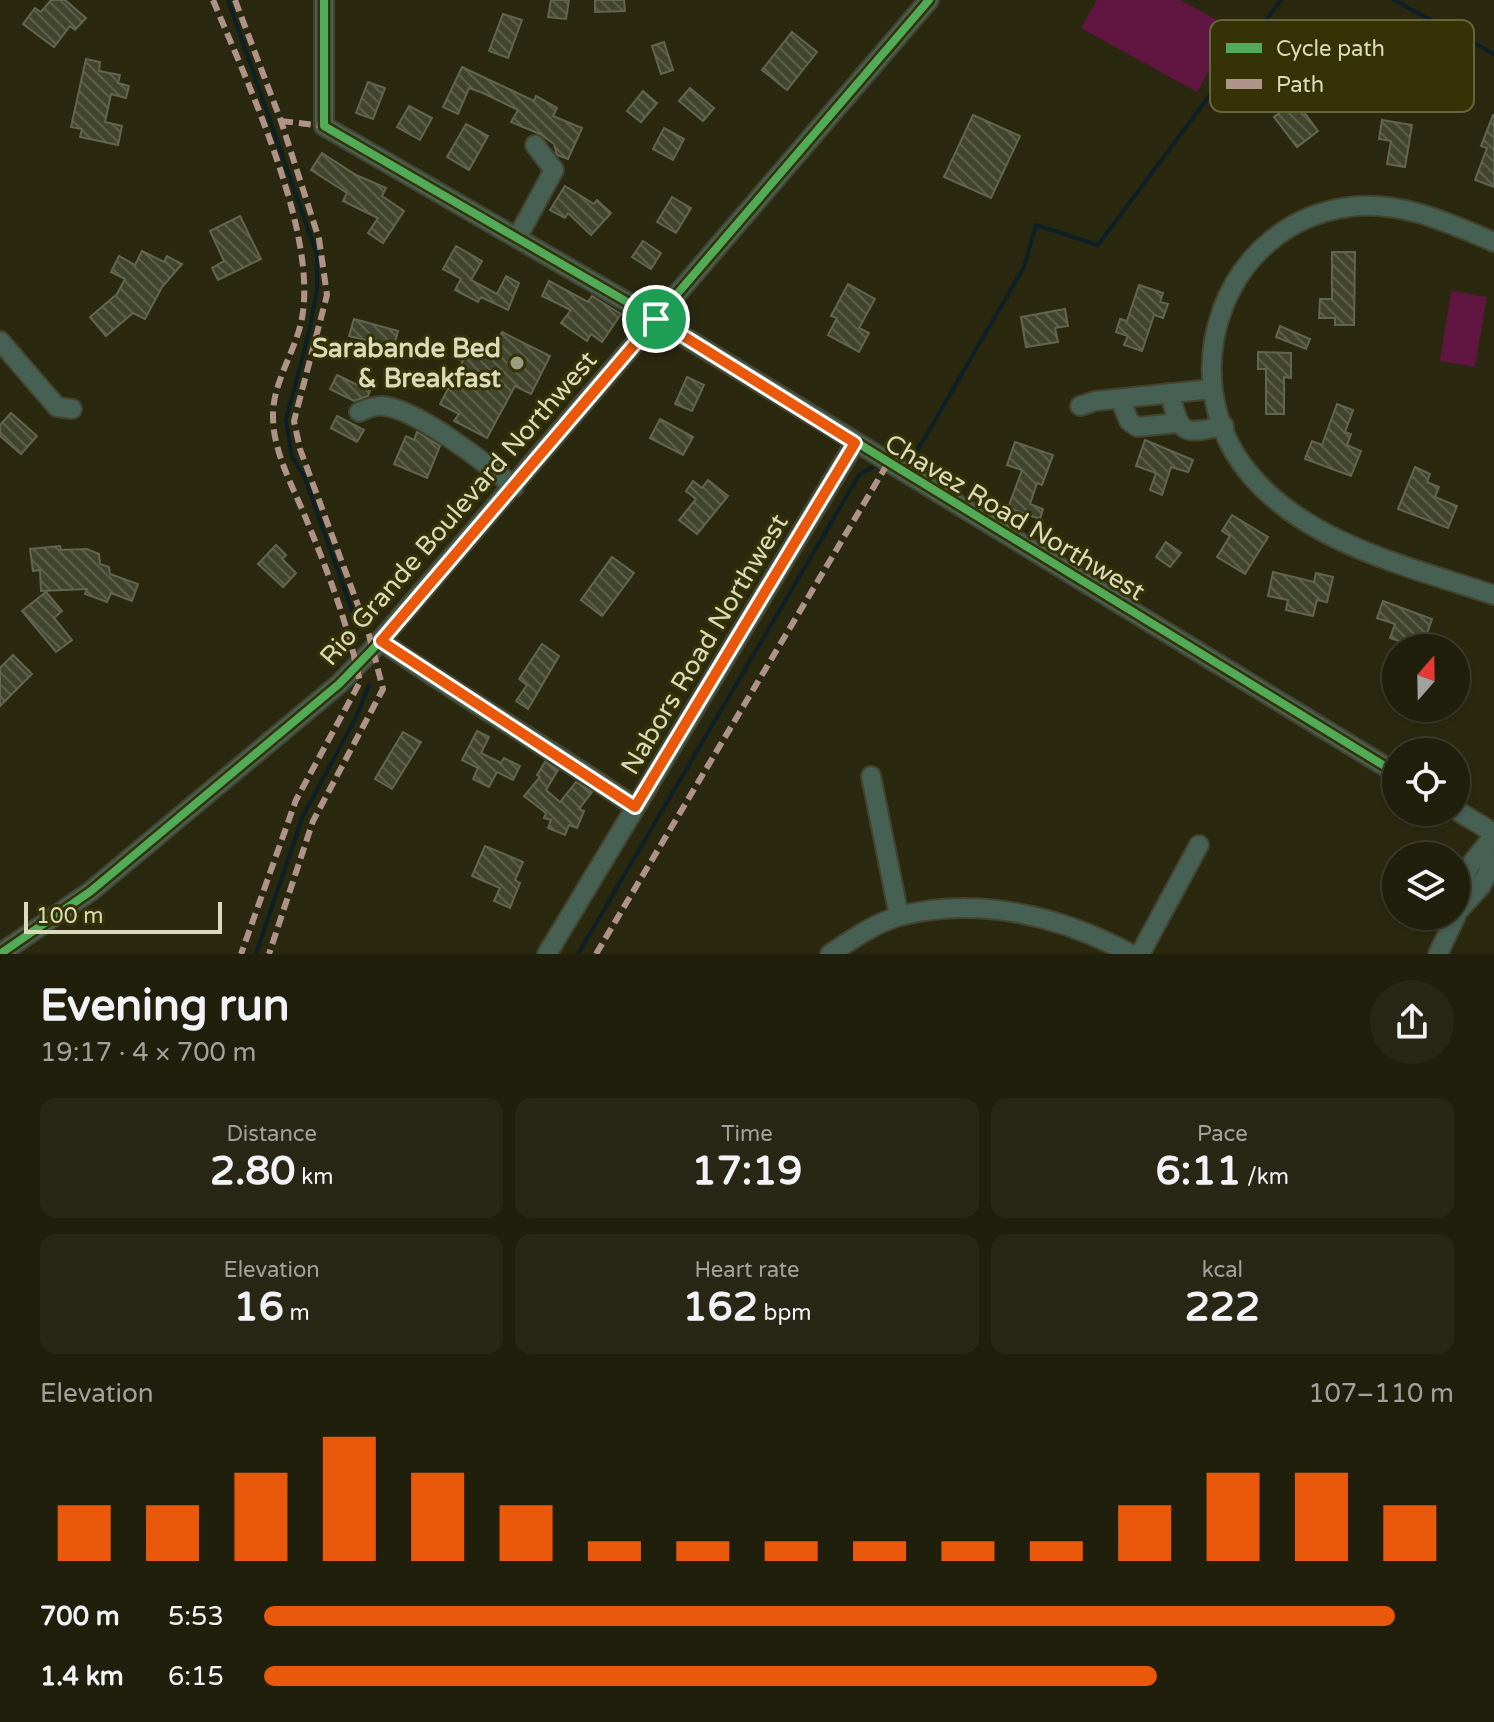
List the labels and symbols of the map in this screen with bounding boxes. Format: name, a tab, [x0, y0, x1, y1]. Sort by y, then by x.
legend	[1210, 20, 1474, 112]
text: Cycle path	[1276, 36, 1385, 62]
text: Path	[1276, 72, 1324, 98]
pin	[622, 285, 690, 353]
place label: Sarabande Bed & Breakfast	[312, 333, 501, 394]
street label: Rio Grande Boulevard Northwest	[313, 345, 603, 672]
marker: Sarabande Bed & Breakfast	[508, 354, 526, 372]
street label: Chavez Road Northwest	[879, 427, 1150, 607]
street label: Nabors Road Northwest	[614, 508, 795, 780]
north arrow	[1382, 634, 1470, 722]
scale bar	[24, 898, 222, 934]

